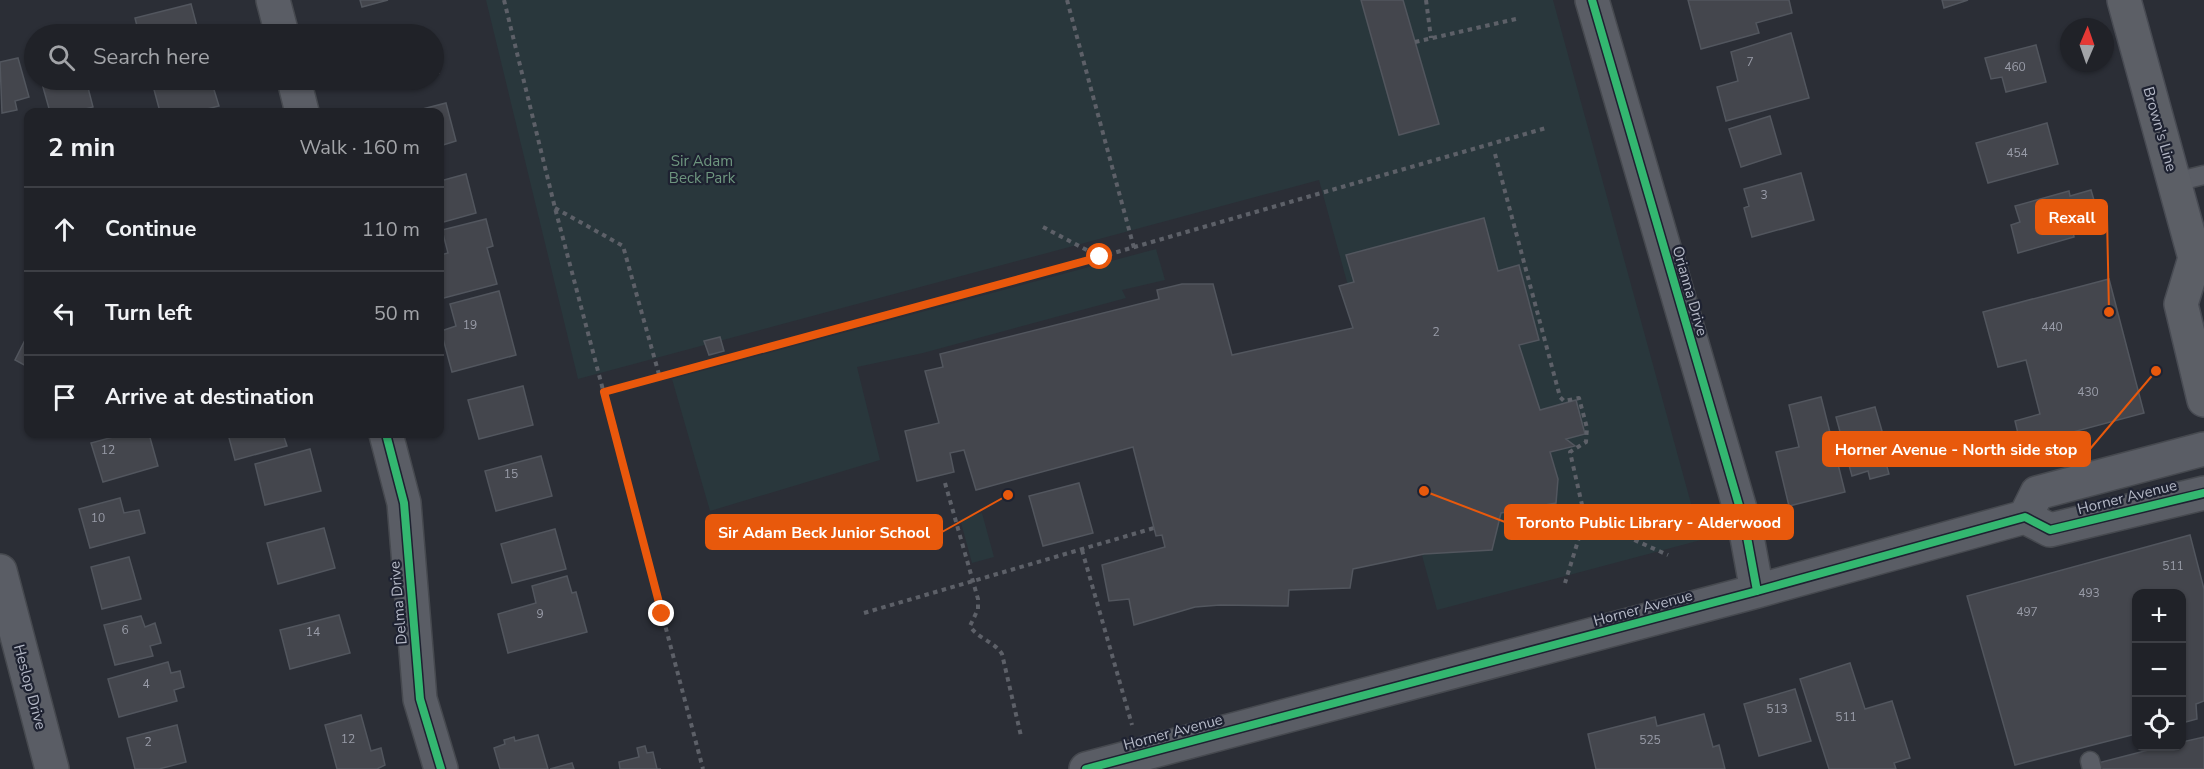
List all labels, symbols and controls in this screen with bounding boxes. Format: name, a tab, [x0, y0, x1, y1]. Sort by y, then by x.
north arrow	[2060, 18, 2114, 72]
search box	[24, 24, 444, 90]
icon: search	[45, 41, 78, 74]
text: Search here	[93, 42, 210, 72]
house number: 7	[1746, 54, 1754, 70]
house number: 460	[2004, 59, 2026, 75]
street label: Brown's Line	[2138, 84, 2182, 174]
text: 2 min	[48, 130, 115, 165]
text: Walk · 160 m	[300, 134, 420, 161]
house number: 454	[2006, 145, 2028, 161]
park label: Sir Adam Beck Park	[669, 151, 736, 188]
house number: 3	[1760, 187, 1768, 203]
callout: Rexall	[2036, 200, 2107, 234]
text: Rexall	[2048, 207, 2096, 229]
icon: ahead	[48, 213, 81, 246]
text: Continue	[105, 214, 196, 244]
text: 110 m	[362, 216, 420, 243]
route start	[1086, 243, 1112, 269]
street label: Orianna Drive	[1668, 244, 1712, 338]
icon: left	[48, 297, 81, 330]
text: Turn left	[105, 298, 192, 328]
text: 50 m	[374, 300, 420, 327]
house number: 19	[463, 317, 477, 333]
house number: 440	[2041, 319, 2063, 335]
house number: 2	[1432, 324, 1440, 340]
icon: arrive	[48, 381, 81, 414]
text: Arrive at destination	[105, 382, 314, 412]
house number: 430	[2077, 384, 2099, 400]
callout: Horner Avenue - North side stop	[1823, 432, 2090, 466]
text: Horner Avenue - North side stop	[1835, 439, 2077, 461]
house number: 12	[101, 442, 115, 458]
house number: 15	[504, 466, 518, 482]
street label: Horner Avenue	[2075, 475, 2179, 519]
callout: Toronto Public Library - Alderwood	[1505, 505, 1793, 539]
house number: 10	[91, 510, 105, 526]
text: Toronto Public Library - Alderwood	[1517, 512, 1781, 534]
callout: Sir Adam Beck Junior School	[706, 515, 942, 549]
text: Sir Adam Beck Junior School	[718, 522, 930, 544]
house number: 511	[2162, 558, 2184, 574]
street label: Delma Drive	[384, 560, 412, 646]
street label: Horner Avenue	[1591, 585, 1695, 631]
house number: 493	[2078, 585, 2100, 601]
map controls	[2132, 589, 2186, 751]
button: +	[2132, 589, 2186, 643]
route end	[648, 600, 674, 626]
house number: 497	[2016, 604, 2038, 620]
house number: 9	[536, 606, 544, 622]
house number: 6	[121, 622, 129, 638]
house number: 14	[306, 624, 320, 640]
street label: Heslop Drive	[9, 642, 51, 732]
button: −	[2132, 643, 2186, 697]
house number: 4	[142, 676, 150, 692]
button: locate	[2132, 697, 2186, 751]
house number: 513	[1766, 701, 1788, 717]
street label: Horner Avenue	[1121, 709, 1225, 755]
house number: 511	[1835, 709, 1857, 725]
house number: 12	[341, 731, 355, 747]
house number: 525	[1639, 732, 1661, 748]
house number: 2	[144, 734, 152, 750]

